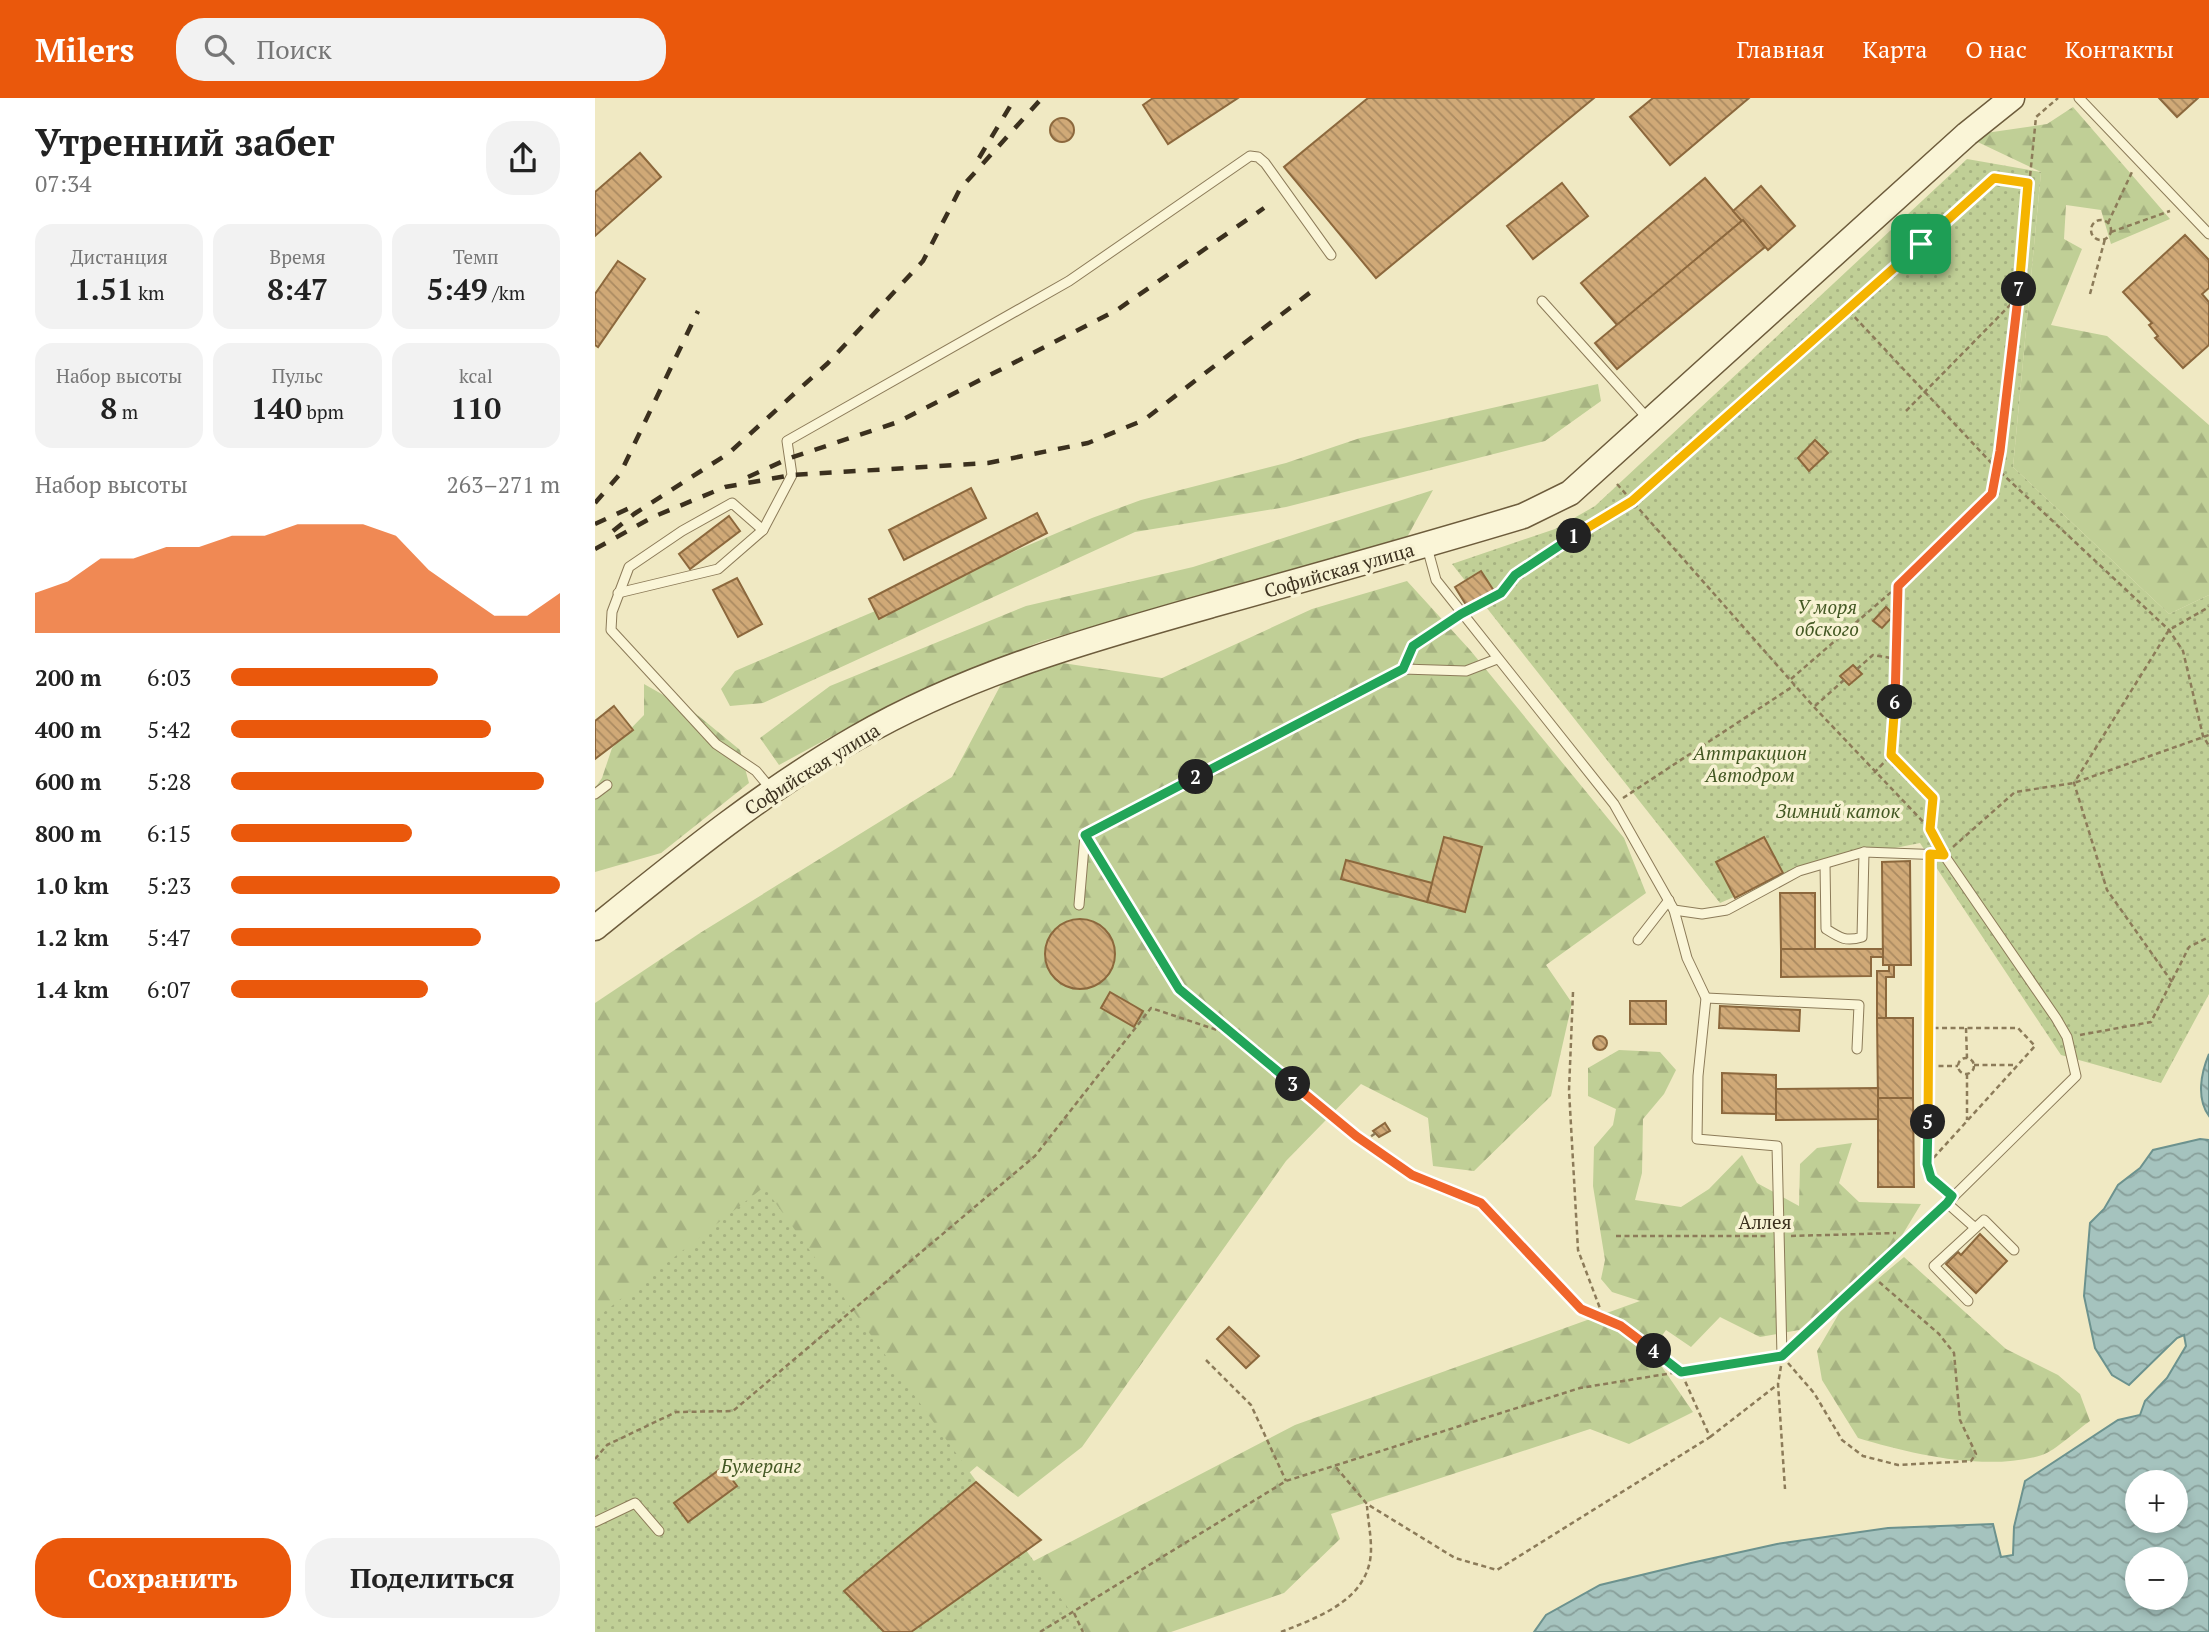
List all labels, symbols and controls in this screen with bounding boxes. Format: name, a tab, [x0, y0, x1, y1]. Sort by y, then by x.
search box	[176, 18, 666, 81]
text: Milers	[35, 28, 134, 71]
icon: search	[200, 30, 238, 68]
text: Поиск	[256, 32, 332, 66]
text: Главная	[1736, 33, 1824, 65]
text: Карта	[1862, 33, 1927, 65]
text: О нас	[1965, 33, 2027, 65]
text: Контакты	[2065, 33, 2174, 65]
text: Утренний забег	[35, 117, 335, 167]
button: share	[486, 121, 560, 195]
text: 07:34	[35, 168, 92, 199]
pin	[1891, 214, 1951, 274]
icon: arrive	[1902, 225, 1940, 263]
text: Дистанция	[71, 244, 168, 269]
text: Время	[269, 244, 326, 269]
text: Темп	[453, 244, 499, 269]
text: 1.51	[74, 269, 134, 309]
text: 8:47	[267, 269, 328, 309]
text: 5:49	[427, 269, 488, 309]
pin: 7	[2001, 272, 2037, 306]
text: 7	[2013, 276, 2024, 301]
text: km	[134, 280, 164, 305]
text: /km	[488, 280, 525, 305]
text: Набор высоты	[56, 363, 182, 388]
text: Пульс	[272, 363, 323, 388]
text: kcal	[459, 363, 493, 388]
text: 8	[100, 388, 117, 428]
text: 140	[251, 388, 302, 428]
text: 110	[450, 388, 501, 428]
text: m	[117, 399, 138, 424]
text: bpm	[302, 399, 344, 424]
text: Набор высоты	[35, 469, 188, 500]
text: 263–271 m	[447, 469, 560, 500]
pin: 1	[1557, 518, 1591, 554]
text: 1	[1568, 523, 1579, 548]
street label: Софийская улица	[1261, 536, 1417, 603]
park label: У моря обского	[1795, 594, 1859, 641]
text: 200 m	[35, 662, 101, 693]
text: 6:03	[147, 662, 191, 693]
pin: 6	[1877, 684, 1913, 720]
text: 6	[1889, 689, 1900, 714]
text: 400 m	[35, 714, 101, 745]
text: 5:42	[147, 714, 191, 745]
street label: Софийская улица	[739, 717, 884, 820]
park label: Аттракцион Автодром	[1692, 740, 1807, 787]
pin: 2	[1179, 760, 1213, 794]
text: 2	[1190, 764, 1201, 789]
text: 600 m	[35, 766, 101, 797]
text: 5:28	[147, 766, 191, 797]
park label: Зимний каток	[1776, 798, 1900, 823]
text: 800 m	[35, 818, 101, 849]
text: 6:15	[147, 818, 191, 849]
text: 1.0 km	[35, 870, 109, 901]
text: 5:23	[147, 870, 191, 901]
text: 1.2 km	[35, 922, 109, 953]
text: 5:47	[147, 922, 191, 953]
text: 1.4 km	[35, 974, 109, 1005]
text: 6:07	[147, 974, 191, 1005]
pin: 3	[1275, 1066, 1311, 1102]
text: 3	[1287, 1071, 1298, 1096]
pin: 5	[1911, 1104, 1945, 1140]
text: 5	[1922, 1109, 1933, 1134]
street label: Аллея	[1738, 1209, 1792, 1234]
pin: 4	[1637, 1334, 1671, 1368]
text: 4	[1648, 1338, 1659, 1363]
park label: Бумеранг	[720, 1453, 801, 1478]
map controls	[2125, 1470, 2188, 1610]
button: +	[2125, 1470, 2188, 1533]
button: Сохранить	[35, 1538, 291, 1618]
button: Поделиться	[305, 1538, 560, 1618]
button: −	[2125, 1547, 2188, 1610]

